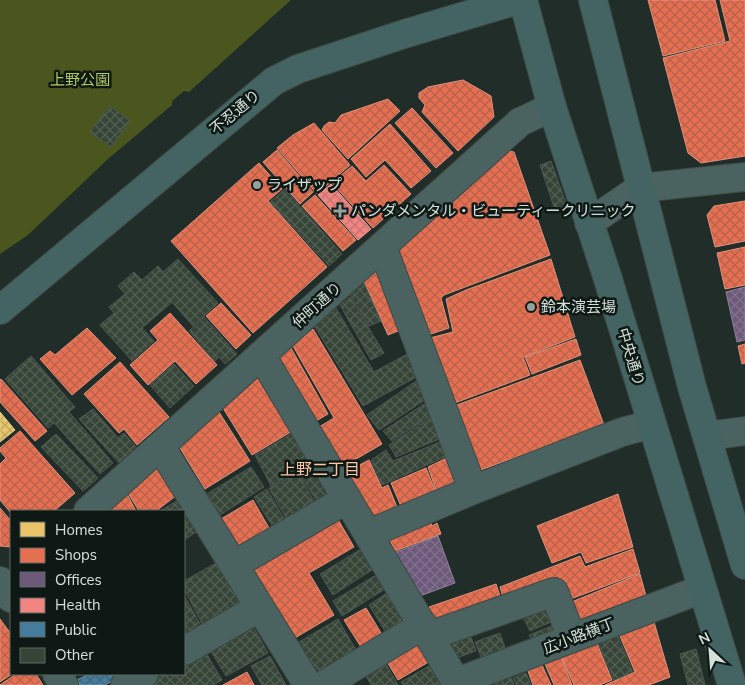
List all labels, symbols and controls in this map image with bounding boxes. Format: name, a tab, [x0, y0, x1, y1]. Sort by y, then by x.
park label: 上野公園	[50, 70, 110, 90]
street label: 不忍通り	[206, 85, 264, 139]
place label: ライザップ	[267, 175, 342, 195]
marker: ライザップ	[251, 179, 263, 191]
place label: パンダメンタル・ビューティークリニック	[351, 201, 635, 221]
marker: パンダメンタル・ビューティークリニック	[333, 204, 347, 218]
street label: 仲町通り	[288, 277, 346, 333]
place label: 鈴本演芸場	[541, 297, 616, 317]
marker: 鈴本演芸場	[525, 301, 537, 313]
street label: 中央通り	[613, 325, 649, 389]
district label: 上野二丁目	[280, 459, 360, 481]
legend	[10, 510, 185, 675]
text: Homes	[55, 520, 103, 540]
text: Shops	[55, 545, 97, 565]
text: Offices	[55, 570, 102, 590]
text: Health	[55, 595, 100, 615]
street label: 広小路横丁	[540, 613, 618, 659]
text: Public	[55, 620, 96, 640]
north arrow	[685, 625, 735, 675]
text: N	[696, 628, 713, 650]
text: Other	[55, 645, 94, 665]

